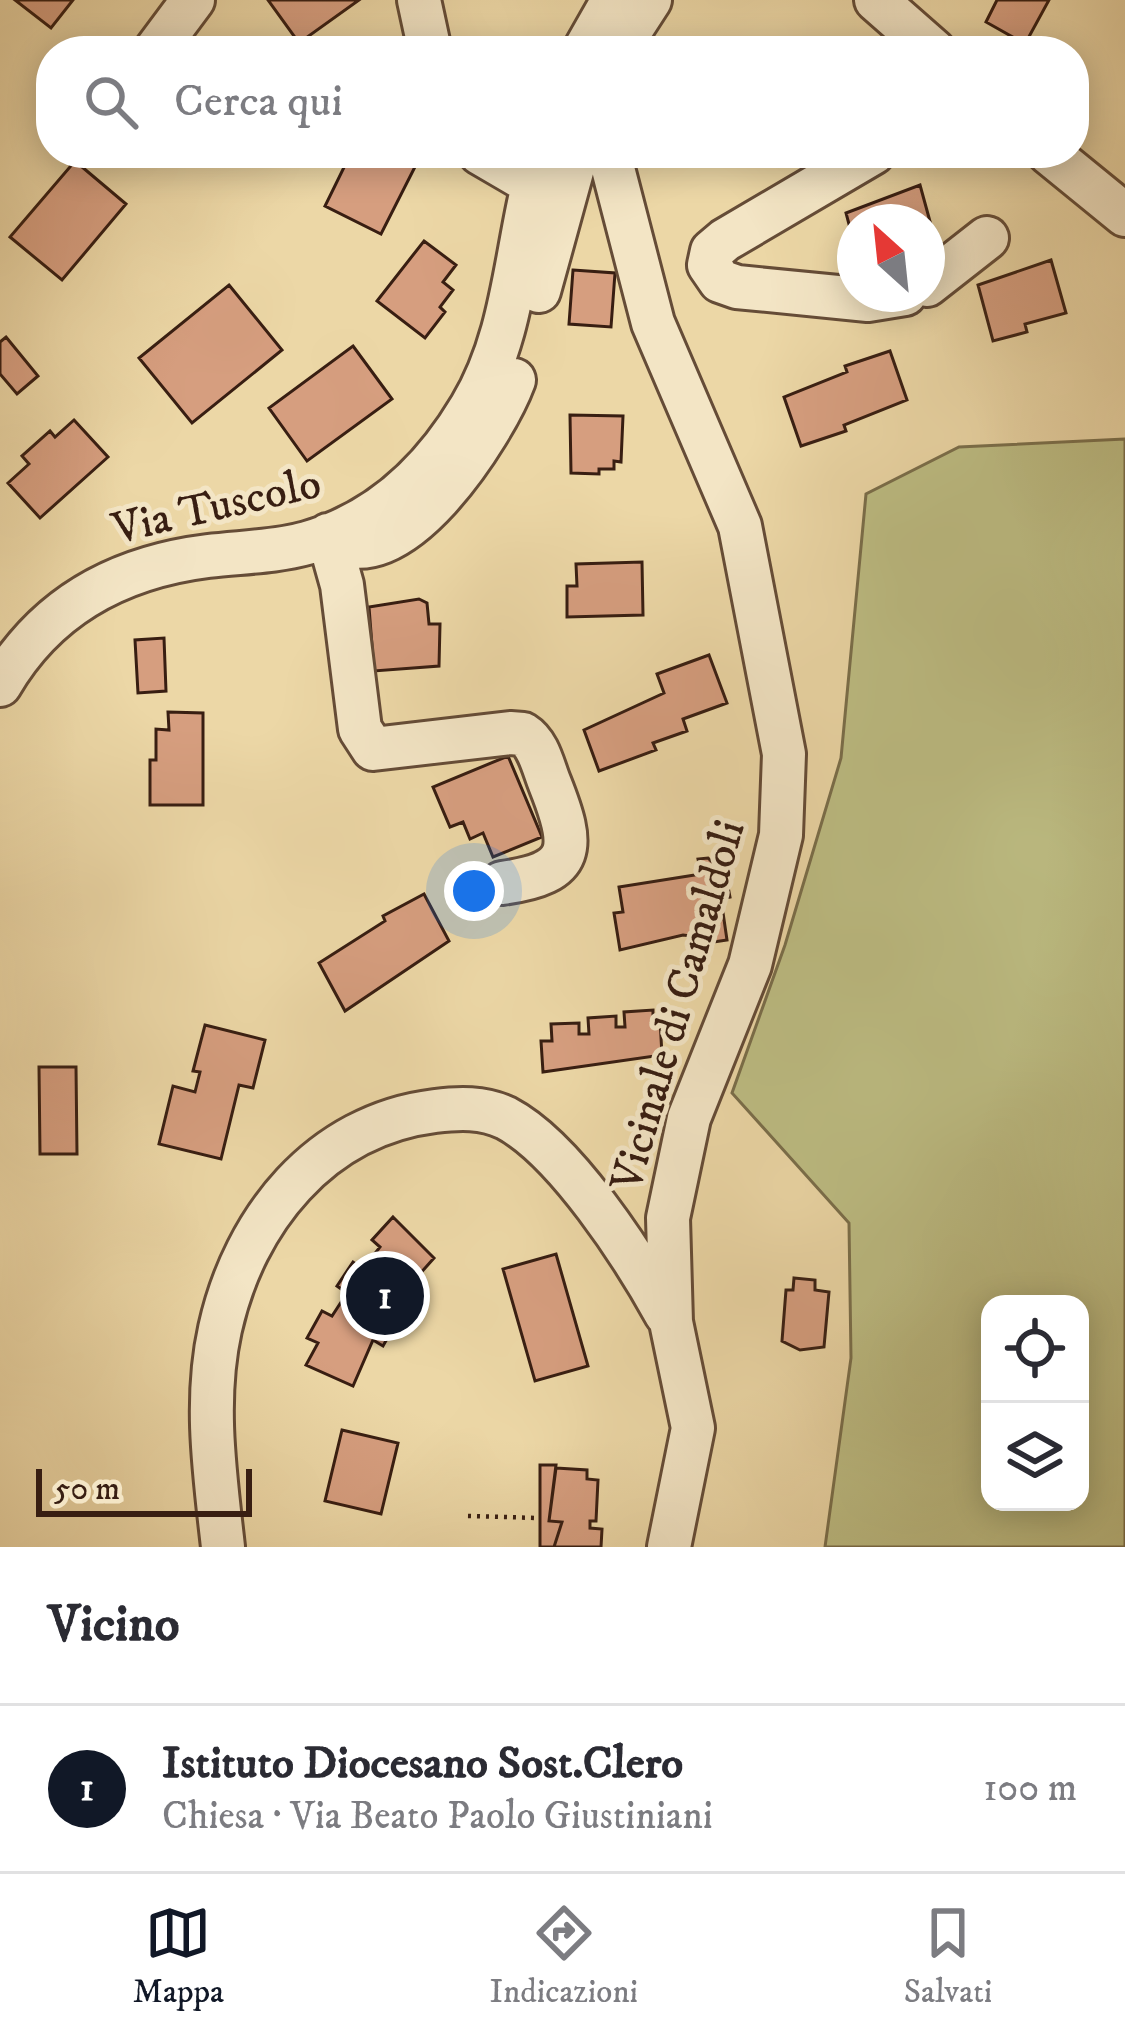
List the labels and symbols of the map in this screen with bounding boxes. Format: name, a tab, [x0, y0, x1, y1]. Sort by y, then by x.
north arrow	[837, 204, 945, 312]
street label: Via Tuscolo	[106, 456, 326, 558]
street label: Vicinale di Camaldoli	[599, 814, 759, 1199]
your location	[444, 861, 504, 921]
pin: 1	[346, 1251, 424, 1341]
scale bar	[36, 1463, 252, 1516]

